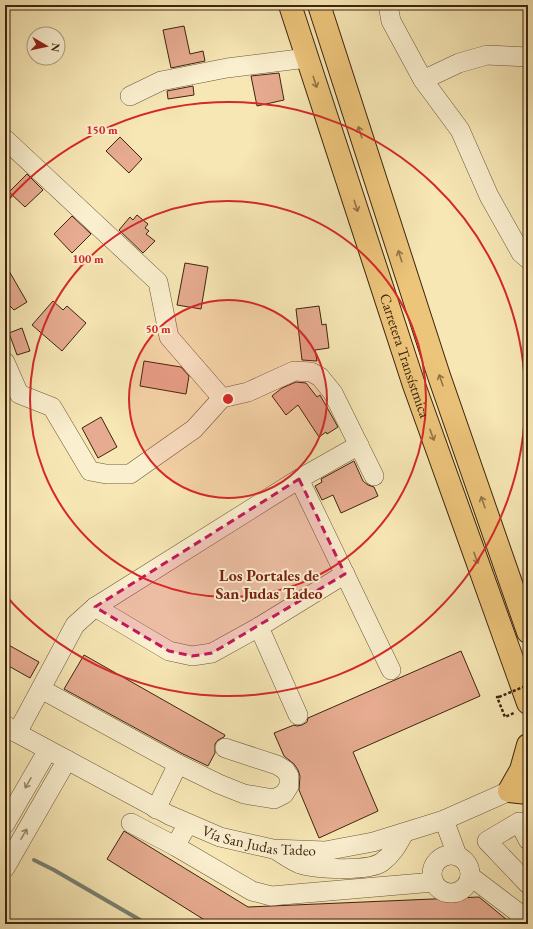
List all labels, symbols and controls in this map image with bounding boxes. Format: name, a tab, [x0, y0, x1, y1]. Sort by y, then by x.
north arrow	[26, 26, 66, 66]
text: N	[48, 42, 63, 53]
one-way arrow	[312, 75, 319, 88]
text: 150 m	[86, 122, 118, 138]
one-way arrow	[356, 126, 363, 139]
one-way arrow	[352, 199, 360, 211]
one-way arrow	[396, 250, 404, 262]
text: 100 m	[72, 251, 104, 267]
street label: Carretera Transístmica	[376, 291, 435, 420]
text: 50 m	[145, 321, 171, 337]
one-way arrow	[436, 374, 444, 386]
centre of rings	[221, 392, 235, 406]
one-way arrow	[429, 429, 436, 442]
one-way arrow	[479, 496, 486, 509]
one-way arrow	[472, 551, 480, 563]
district label: Los Portales de San Judas Tadeo	[215, 565, 323, 604]
one-way arrow	[24, 777, 32, 789]
street label: Vía San Judas Tadeo	[199, 820, 316, 860]
one-way arrow	[21, 829, 29, 841]

